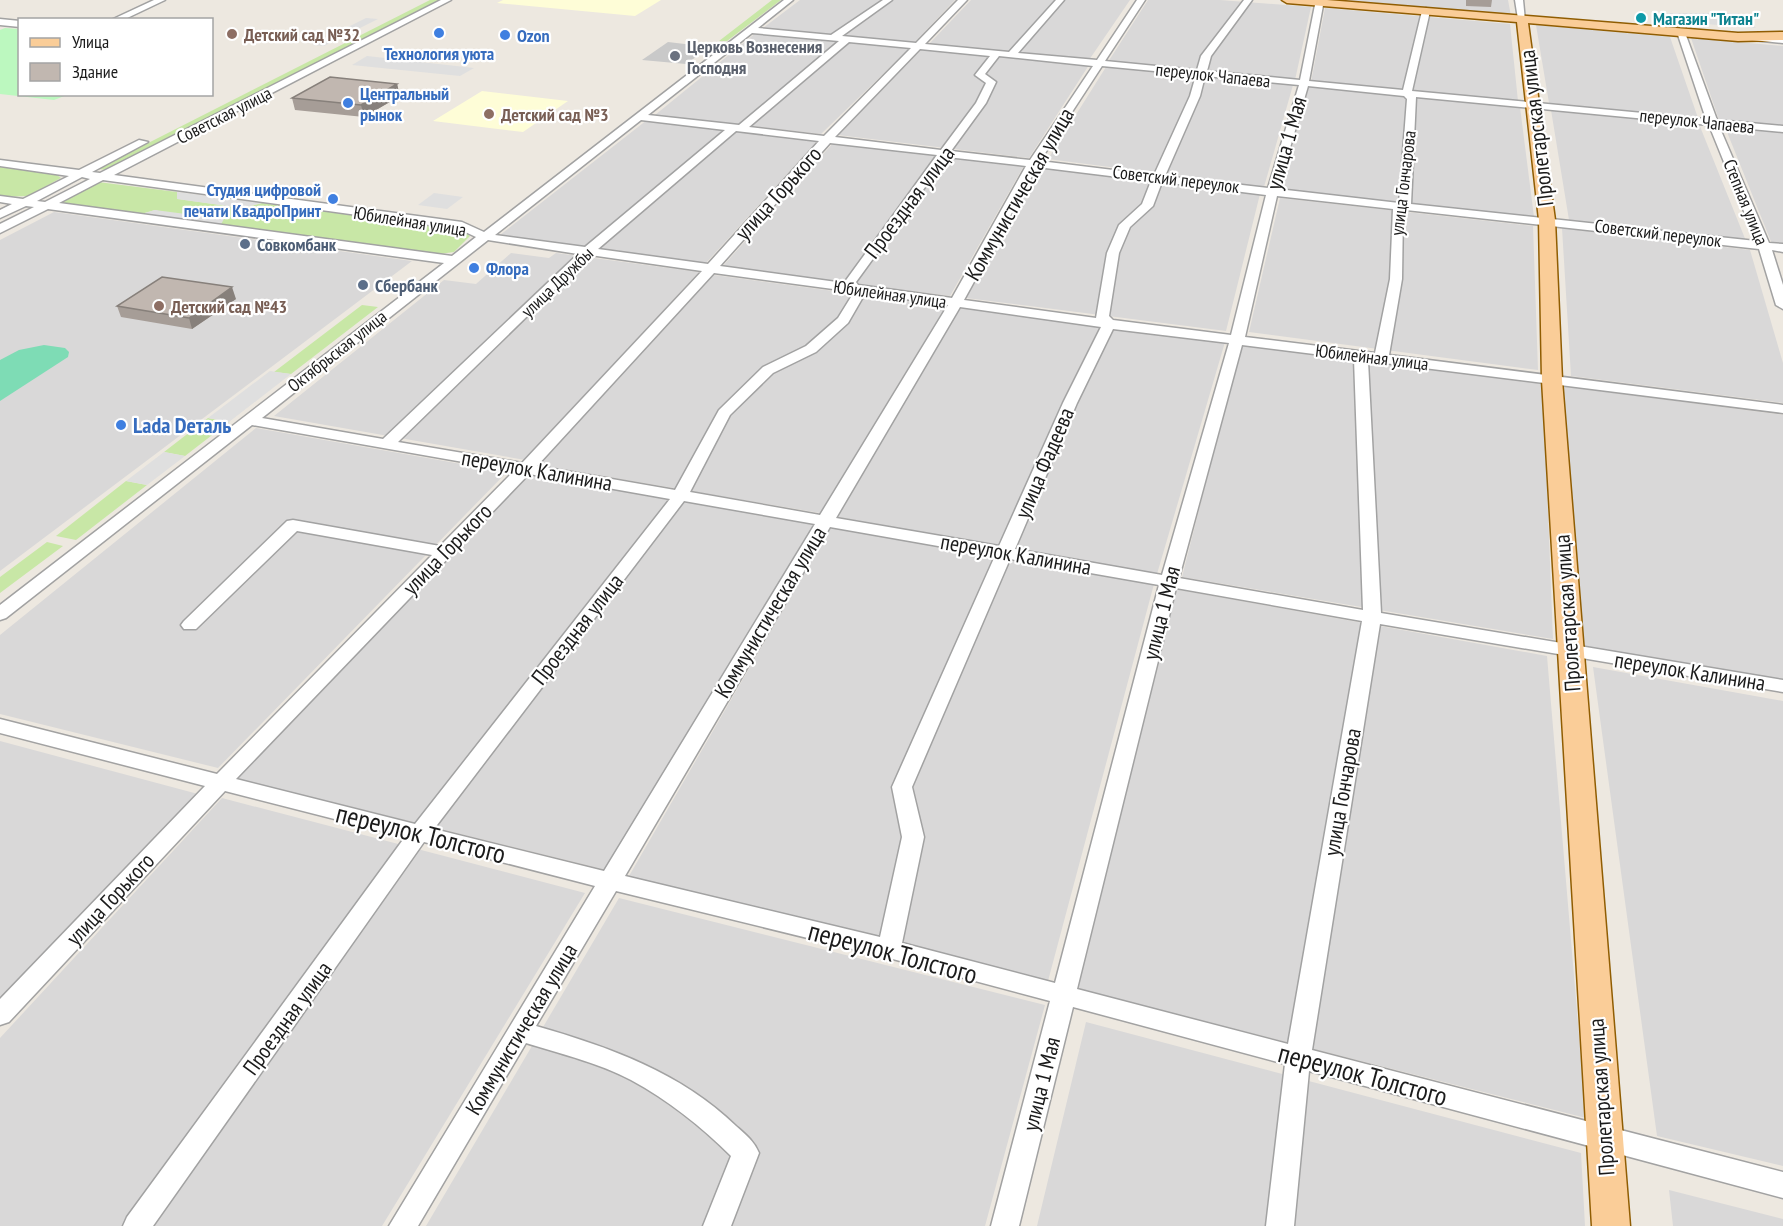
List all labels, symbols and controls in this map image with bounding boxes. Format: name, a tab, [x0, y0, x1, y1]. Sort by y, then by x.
place label: Магазин "Титан"	[1653, 7, 1759, 30]
marker: Магазин "Титан"	[1634, 11, 1648, 25]
legend	[18, 18, 213, 96]
place label: Детский сад №32	[244, 23, 360, 46]
place label: Ozon	[517, 24, 550, 47]
marker: Технология уюта	[432, 26, 446, 40]
marker: Детский сад №32	[225, 27, 239, 41]
marker: Ozon	[498, 28, 512, 42]
text: Улица	[72, 30, 109, 53]
place label: Церковь Вознесения Господня	[687, 35, 822, 79]
place label: Технология уюта	[384, 42, 494, 65]
street label: Пролетарская улица	[1513, 48, 1559, 208]
marker: Церковь Вознесения Господня	[668, 49, 682, 63]
street label: переулок Чапаева	[1154, 58, 1272, 92]
text: Здание	[72, 60, 118, 83]
street label: Советская улица	[172, 81, 276, 149]
place label: Центральный рынок	[360, 82, 449, 126]
street label: улица 1 Мая	[1259, 93, 1313, 193]
marker: Центральный рынок	[341, 96, 355, 110]
place label: Детский сад №3	[501, 103, 609, 126]
street label: Коммунистическая улица	[958, 103, 1080, 285]
street label: переулок Чапаева	[1638, 104, 1756, 138]
marker: Детский сад №3	[482, 107, 496, 121]
street label: улица Гончарова	[1385, 129, 1421, 237]
street label: улица Горького	[729, 140, 827, 246]
street label: Проездная улица	[858, 140, 960, 264]
street label: Степная улица	[1718, 156, 1774, 248]
street label: Советский переулок	[1111, 160, 1241, 198]
place label: Студия цифровой печати КвадроПринт	[184, 178, 322, 222]
marker: Студия цифровой печати КвадроПринт	[326, 192, 340, 206]
street label: Юбилейная улица	[352, 201, 468, 241]
street label: Советский переулок	[1593, 214, 1723, 252]
place label: Совкомбанк	[257, 233, 337, 256]
marker: Совкомбанк	[238, 237, 252, 251]
street label: улица Дружбы	[516, 242, 598, 322]
place label: Флора	[486, 257, 529, 280]
marker: Флора	[467, 261, 481, 275]
place label: Сбербанк	[375, 274, 438, 297]
street label: Юбилейная улица	[832, 275, 948, 313]
marker: Сбербанк	[356, 278, 370, 292]
place label: Детский сад №43	[171, 295, 287, 318]
marker: Детский сад №43	[152, 299, 166, 313]
street label: Октябрьская улица	[283, 305, 391, 397]
street label: Юбилейная улица	[1314, 339, 1430, 375]
street label: улица Фадеева	[1008, 403, 1080, 523]
place label: Lada Dеталь	[133, 411, 231, 439]
marker: Lada Dеталь	[114, 418, 128, 432]
street label: переулок Калинина	[460, 443, 614, 497]
street label: улица Горького	[396, 497, 498, 601]
street label: Коммунистическая улица	[708, 521, 832, 703]
street label: переулок Калинина	[939, 527, 1093, 581]
street label: Пролетарская улица	[1548, 533, 1586, 693]
street label: улица 1 Мая	[1136, 563, 1186, 663]
street label: Проездная улица	[525, 568, 629, 690]
street label: переулок Калинина	[1613, 645, 1767, 697]
street label: улица Гончарова	[1317, 726, 1367, 858]
street label: переулок Толстого	[333, 795, 509, 871]
street label: улица Горького	[60, 847, 160, 951]
street label: переулок Толстого	[805, 913, 981, 991]
street label: Коммунистическая улица	[459, 938, 583, 1120]
street label: Проездная улица	[236, 956, 338, 1080]
street label: Пролетарская улица	[1582, 1017, 1620, 1177]
street label: улица 1 Мая	[1016, 1034, 1066, 1134]
street label: переулок Толстого	[1275, 1035, 1451, 1113]

